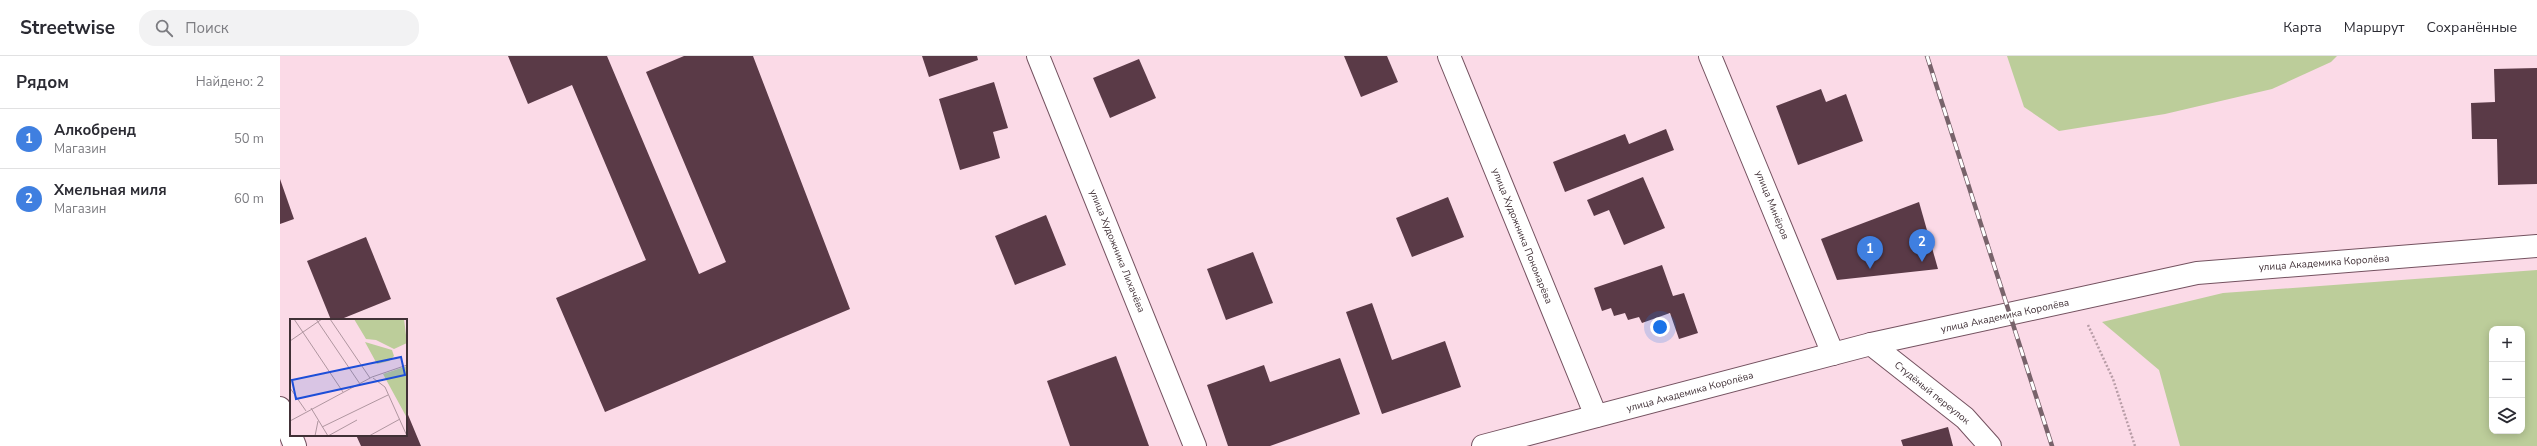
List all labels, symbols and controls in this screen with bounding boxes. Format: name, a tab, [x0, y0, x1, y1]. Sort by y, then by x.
search box	[139, 10, 419, 46]
text: Streetwise	[20, 15, 115, 41]
icon: search	[153, 17, 175, 39]
text: Поиск	[185, 18, 229, 38]
text: Карта	[2283, 18, 2322, 37]
text: Маршрут	[2344, 18, 2405, 37]
text: Сохранённые	[2427, 18, 2517, 37]
text: Рядом	[16, 71, 69, 94]
text: Найдено: 2	[196, 73, 264, 91]
text: Алкобренд	[54, 120, 136, 140]
text: 1	[25, 130, 33, 148]
text: 50 m	[234, 130, 264, 148]
text: Магазин	[54, 140, 106, 158]
street label: улица Художника Пономарёва	[1488, 166, 1556, 306]
street label: улица Минёров	[1752, 168, 1792, 242]
text: Хмельная миля	[54, 180, 167, 200]
street label: улица Художника Лихачёва	[1086, 187, 1148, 315]
text: 2	[25, 190, 33, 208]
text: 60 m	[234, 190, 264, 208]
text: Магазин	[54, 200, 106, 218]
pin: 2	[1909, 229, 1935, 262]
pin: 1	[1857, 236, 1883, 269]
street label: улица Академика Королёва	[2258, 251, 2390, 275]
street label: улица Академика Королёва	[1940, 296, 2070, 336]
your location	[1650, 317, 1670, 337]
inset map	[290, 319, 407, 436]
map controls	[2489, 326, 2525, 434]
button: +	[2489, 326, 2525, 362]
street label: Студёный переулок	[1891, 358, 1973, 428]
button: −	[2489, 362, 2525, 398]
street label: улица Академика Королёва	[1625, 368, 1755, 416]
button: layers	[2489, 398, 2525, 434]

